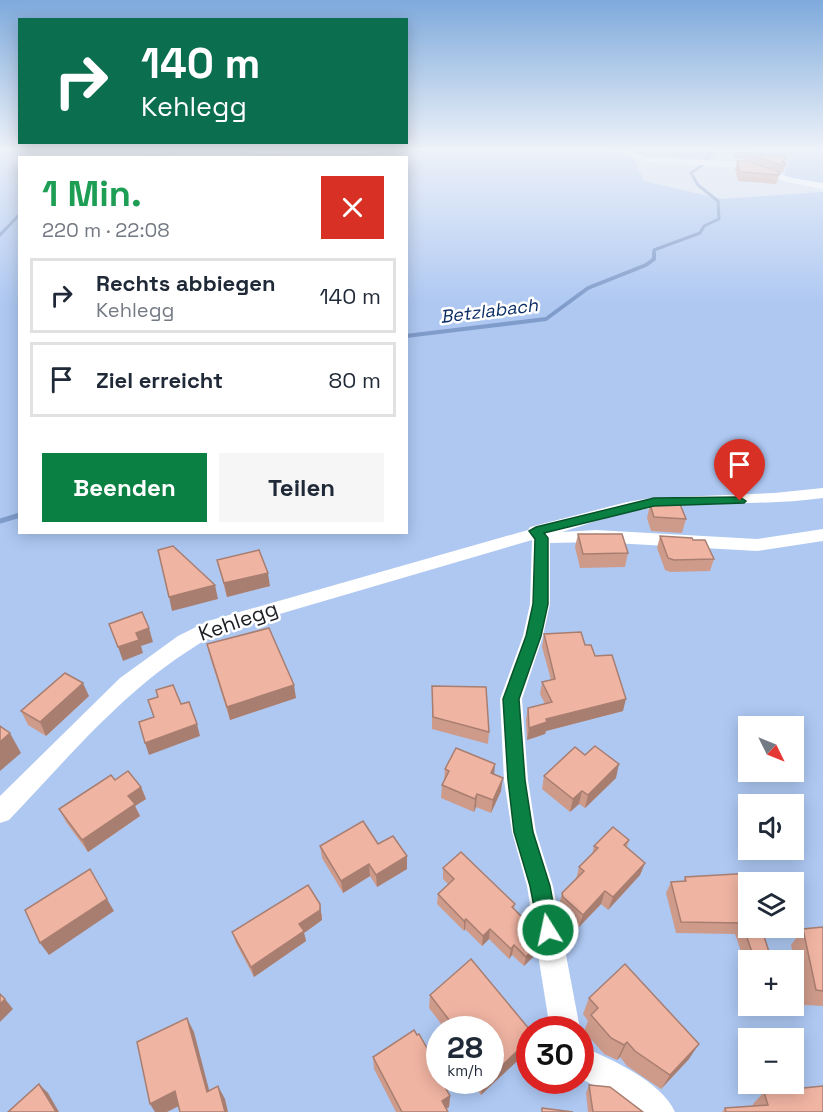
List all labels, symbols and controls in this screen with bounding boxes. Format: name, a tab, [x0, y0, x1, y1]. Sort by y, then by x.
text: 140 m	[141, 37, 260, 90]
icon: right	[42, 42, 120, 120]
text: Kehlegg	[141, 89, 247, 124]
text: 1 Min.	[42, 171, 142, 217]
button: close	[321, 176, 384, 239]
text: 220 m · 22:08	[42, 217, 170, 243]
text: Rechts abbiegen	[96, 269, 276, 297]
icon: right	[45, 279, 78, 312]
text: 140 m	[319, 282, 381, 310]
water label: Betzlabach	[439, 293, 540, 328]
text: Kehlegg	[96, 297, 174, 323]
icon: arrive	[45, 363, 78, 396]
text: Ziel erreicht	[96, 366, 223, 394]
text: 80 m	[329, 366, 381, 394]
pin	[714, 439, 765, 501]
icon: arrive	[723, 448, 756, 481]
button: Beenden	[42, 453, 207, 522]
button: Teilen	[219, 453, 384, 522]
street label: Kehlegg	[195, 594, 281, 647]
north arrow	[738, 716, 804, 782]
map controls	[738, 716, 804, 1094]
button: sound	[738, 794, 804, 860]
button: layers	[738, 872, 804, 938]
position arrow	[516, 898, 580, 962]
button: +	[738, 950, 804, 1016]
speed limit sign: 30	[516, 1016, 594, 1094]
text: 28	[447, 1028, 483, 1067]
button: −	[738, 1028, 804, 1094]
text: km/h	[447, 1061, 483, 1080]

